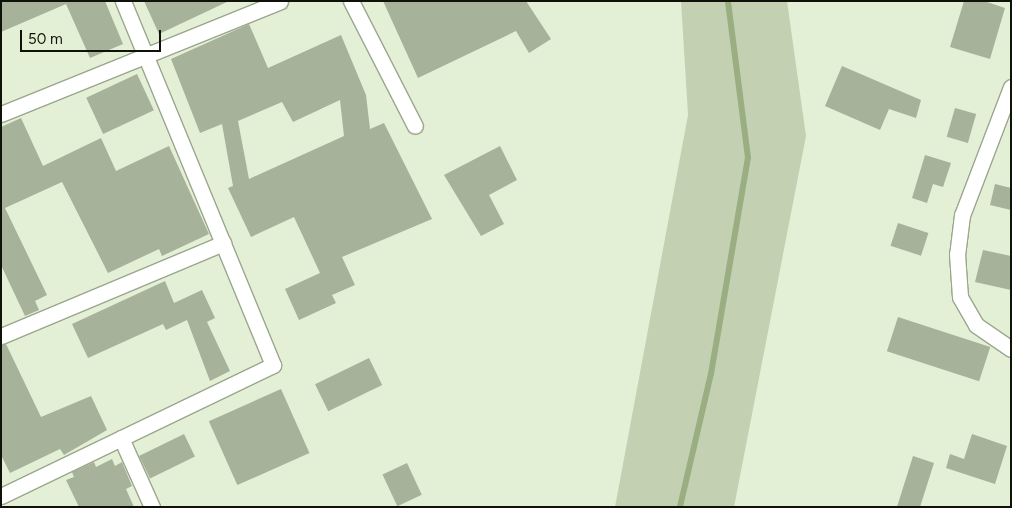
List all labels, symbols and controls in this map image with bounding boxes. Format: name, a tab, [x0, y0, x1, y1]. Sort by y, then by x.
scale bar	[22, 20, 164, 52]
text: 50 m	[28, 30, 63, 48]

